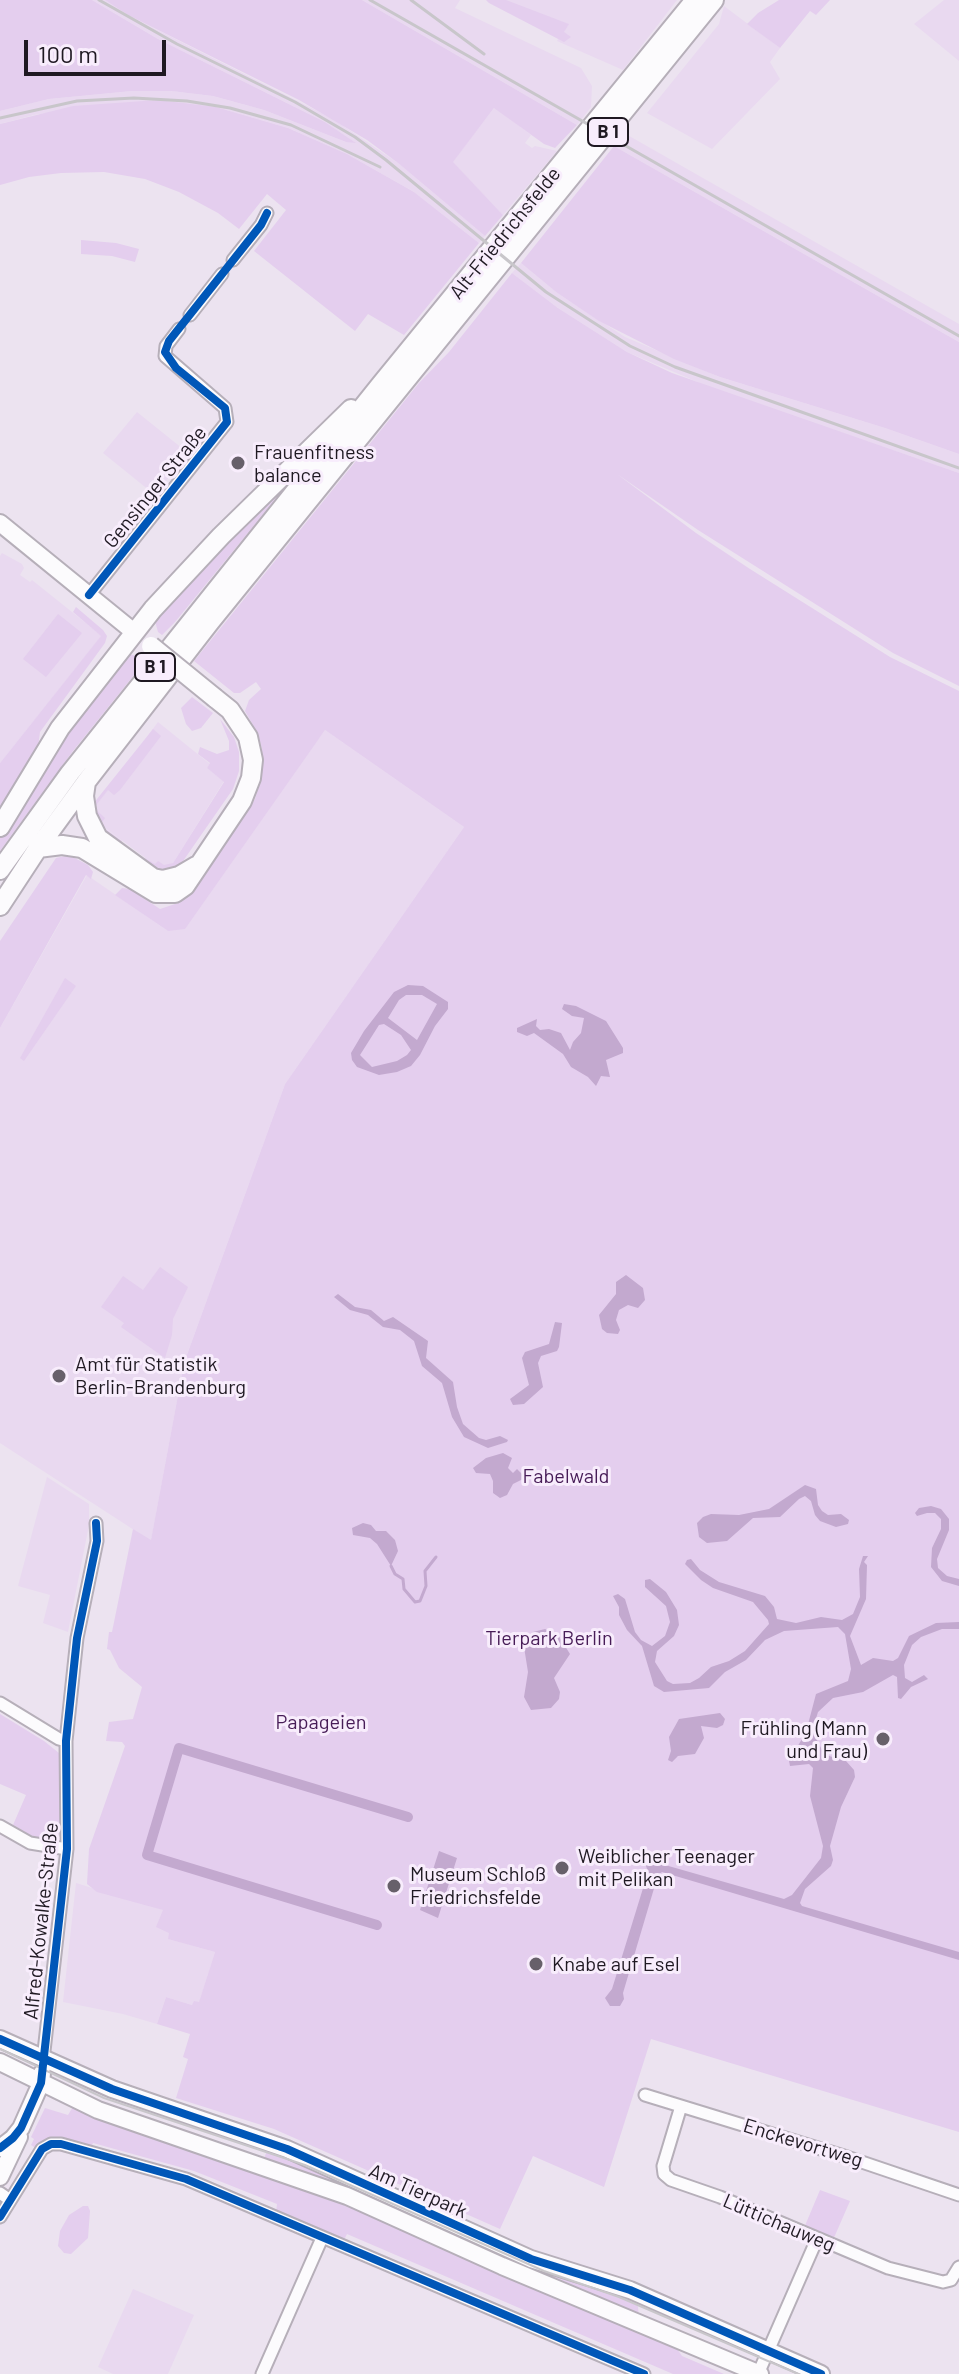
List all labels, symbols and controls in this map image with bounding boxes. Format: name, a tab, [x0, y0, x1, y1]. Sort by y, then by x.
scale bar	[28, 24, 170, 74]
text: 100 m	[38, 39, 98, 68]
road number: B 1	[588, 118, 628, 146]
street label: Alt-Friedrichsfelde	[444, 162, 566, 304]
street label: Gensinger Straße	[98, 421, 212, 553]
place label: Frauenfitness balance	[254, 440, 374, 487]
marker: Frauenfitness balance	[229, 454, 247, 472]
road number: B 1	[135, 653, 175, 681]
place label: Amt für Statistik Berlin-Brandenburg	[75, 1352, 246, 1399]
marker: Amt für Statistik Berlin-Brandenburg	[50, 1367, 68, 1385]
park label: Fabelwald	[523, 1464, 609, 1488]
park label: Tierpark Berlin	[485, 1626, 613, 1650]
park label: Papageien	[275, 1710, 367, 1734]
place label: Frühling (Mann und Frau)	[741, 1716, 867, 1763]
marker: Frühling (Mann und Frau)	[874, 1730, 892, 1748]
street label: Alfred-Kowalke-Straße	[19, 1821, 63, 2021]
place label: Weiblicher Teenager mit Pelikan	[578, 1844, 755, 1891]
marker: Weiblicher Teenager mit Pelikan	[553, 1859, 571, 1877]
place label: Museum Schloß Friedrichsfelde	[410, 1862, 546, 1909]
marker: Museum Schloß Friedrichsfelde	[385, 1877, 403, 1895]
place label: Knabe auf Esel	[552, 1952, 680, 1976]
marker: Knabe auf Esel	[527, 1955, 545, 1973]
street label: Enckevortweg	[740, 2113, 866, 2173]
street label: Am Tierpark	[365, 2159, 471, 2223]
street label: Lüttichauweg	[719, 2189, 839, 2257]

